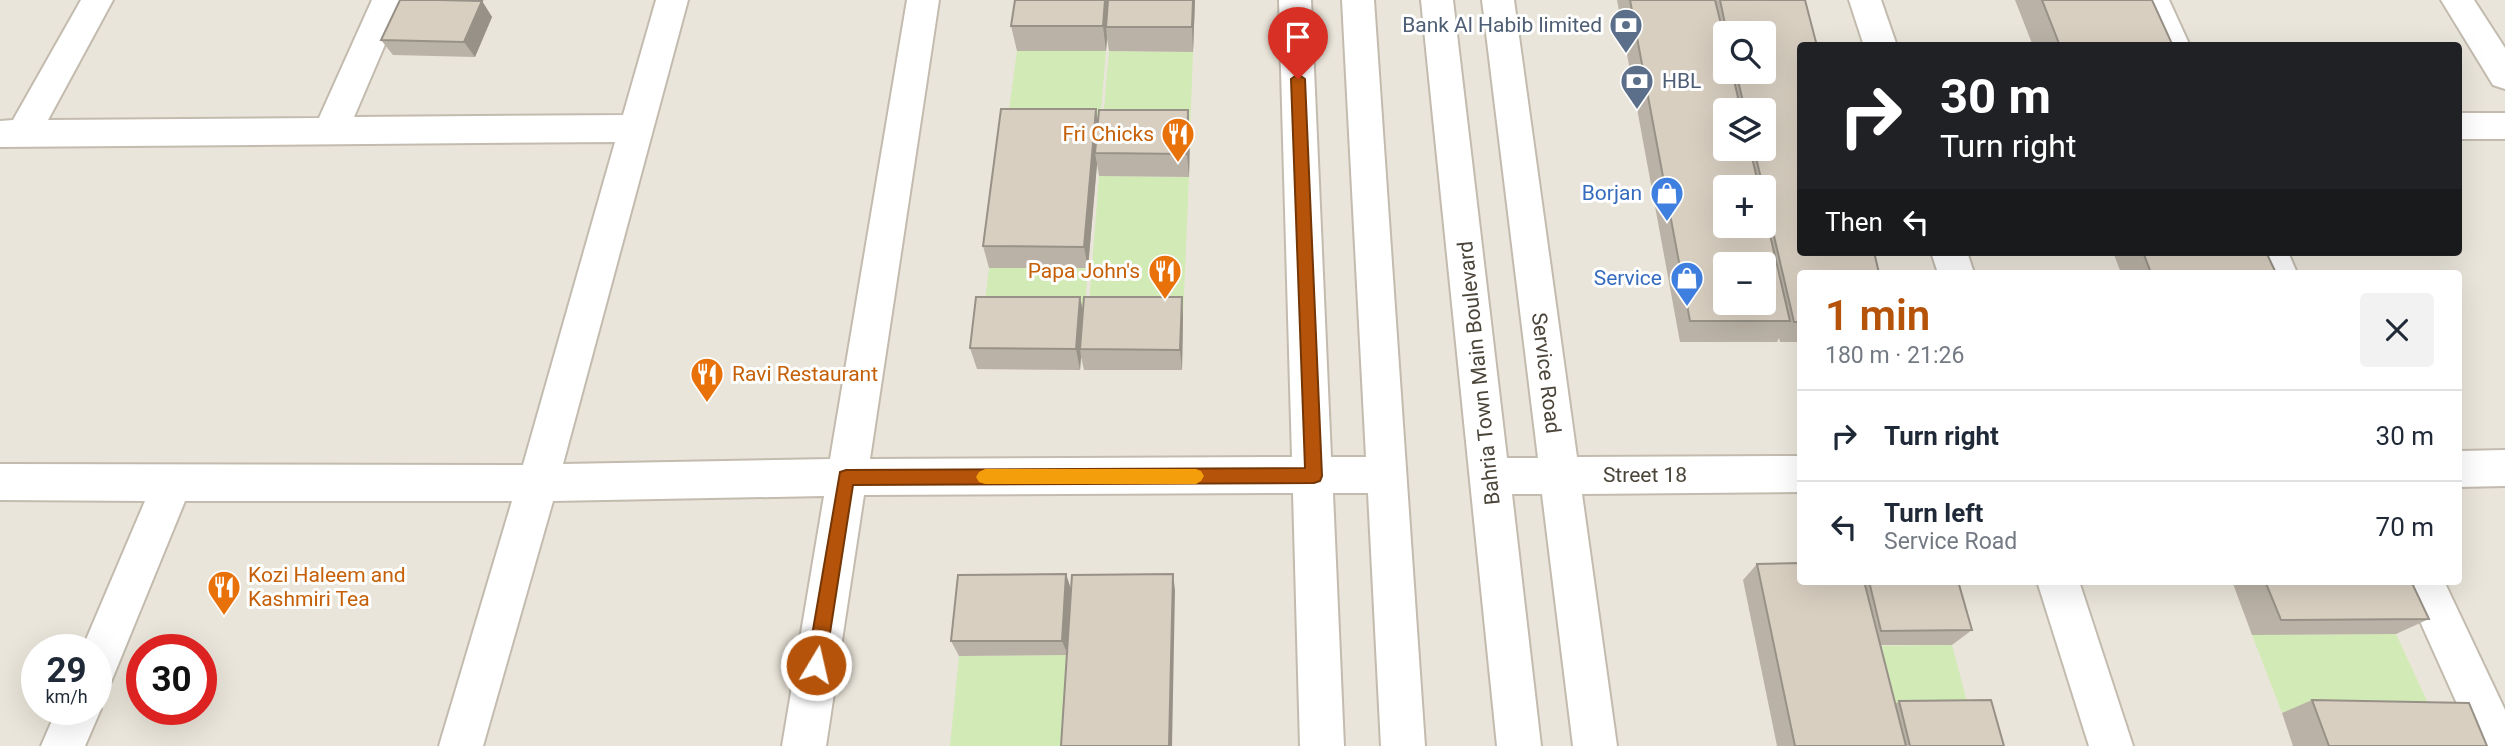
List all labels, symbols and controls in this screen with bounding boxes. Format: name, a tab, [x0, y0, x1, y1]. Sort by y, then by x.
bank icon: Bank Al Habib limited	[1607, 6, 1645, 55]
pin	[1268, 7, 1328, 79]
place label: Bank Al Habib limited	[1402, 13, 1602, 37]
icon: arrive	[1279, 18, 1317, 56]
map controls	[1713, 21, 1776, 315]
button: search	[1713, 21, 1776, 84]
bank icon: HBL	[1618, 62, 1656, 111]
text: 30 m	[1940, 68, 2051, 125]
place label: HBL	[1662, 69, 1701, 93]
icon: right	[1825, 70, 1916, 161]
button: layers	[1713, 98, 1776, 161]
restaurant icon: Fri Chicks	[1159, 115, 1197, 164]
place label: Fri Chicks	[1062, 122, 1154, 146]
text: Turn right	[1940, 127, 2076, 165]
shop icon: Borjan	[1648, 174, 1686, 223]
button: +	[1713, 175, 1776, 238]
place label: Borjan	[1582, 181, 1642, 205]
icon: left	[1897, 203, 1935, 241]
text: Then	[1825, 207, 1883, 237]
street label: Bahria Town Main Boulevard	[1453, 240, 1505, 506]
restaurant icon: Papa John's	[1146, 252, 1184, 301]
button: −	[1713, 252, 1776, 315]
place label: Papa John's	[1028, 259, 1140, 283]
shop icon: Service	[1668, 259, 1706, 308]
place label: Service	[1594, 266, 1662, 290]
text: 1 min	[1825, 291, 1930, 340]
button: close	[2360, 293, 2434, 367]
street label: Service Road	[1527, 311, 1565, 435]
text: 180 m · 21:26	[1825, 342, 1964, 369]
restaurant icon: Ravi Restaurant	[688, 355, 726, 404]
place label: Ravi Restaurant	[732, 362, 878, 386]
icon: right	[1825, 417, 1863, 455]
text: Turn right	[1884, 421, 1999, 451]
text: 30 m	[2376, 421, 2434, 451]
street label: Street 18	[1603, 463, 1687, 487]
text: Turn left	[1884, 498, 1983, 528]
icon: left	[1825, 508, 1863, 546]
text: 70 m	[2376, 512, 2434, 542]
text: Service Road	[1884, 528, 2017, 555]
place label: Kozi Haleem and Kashmiri Tea	[248, 563, 406, 611]
restaurant icon: Kozi Haleem and Kashmiri Tea	[205, 568, 243, 617]
position arrow	[779, 628, 853, 702]
speed limit sign: 30	[126, 634, 217, 725]
text: 29	[46, 650, 87, 691]
text: km/h	[45, 686, 88, 707]

